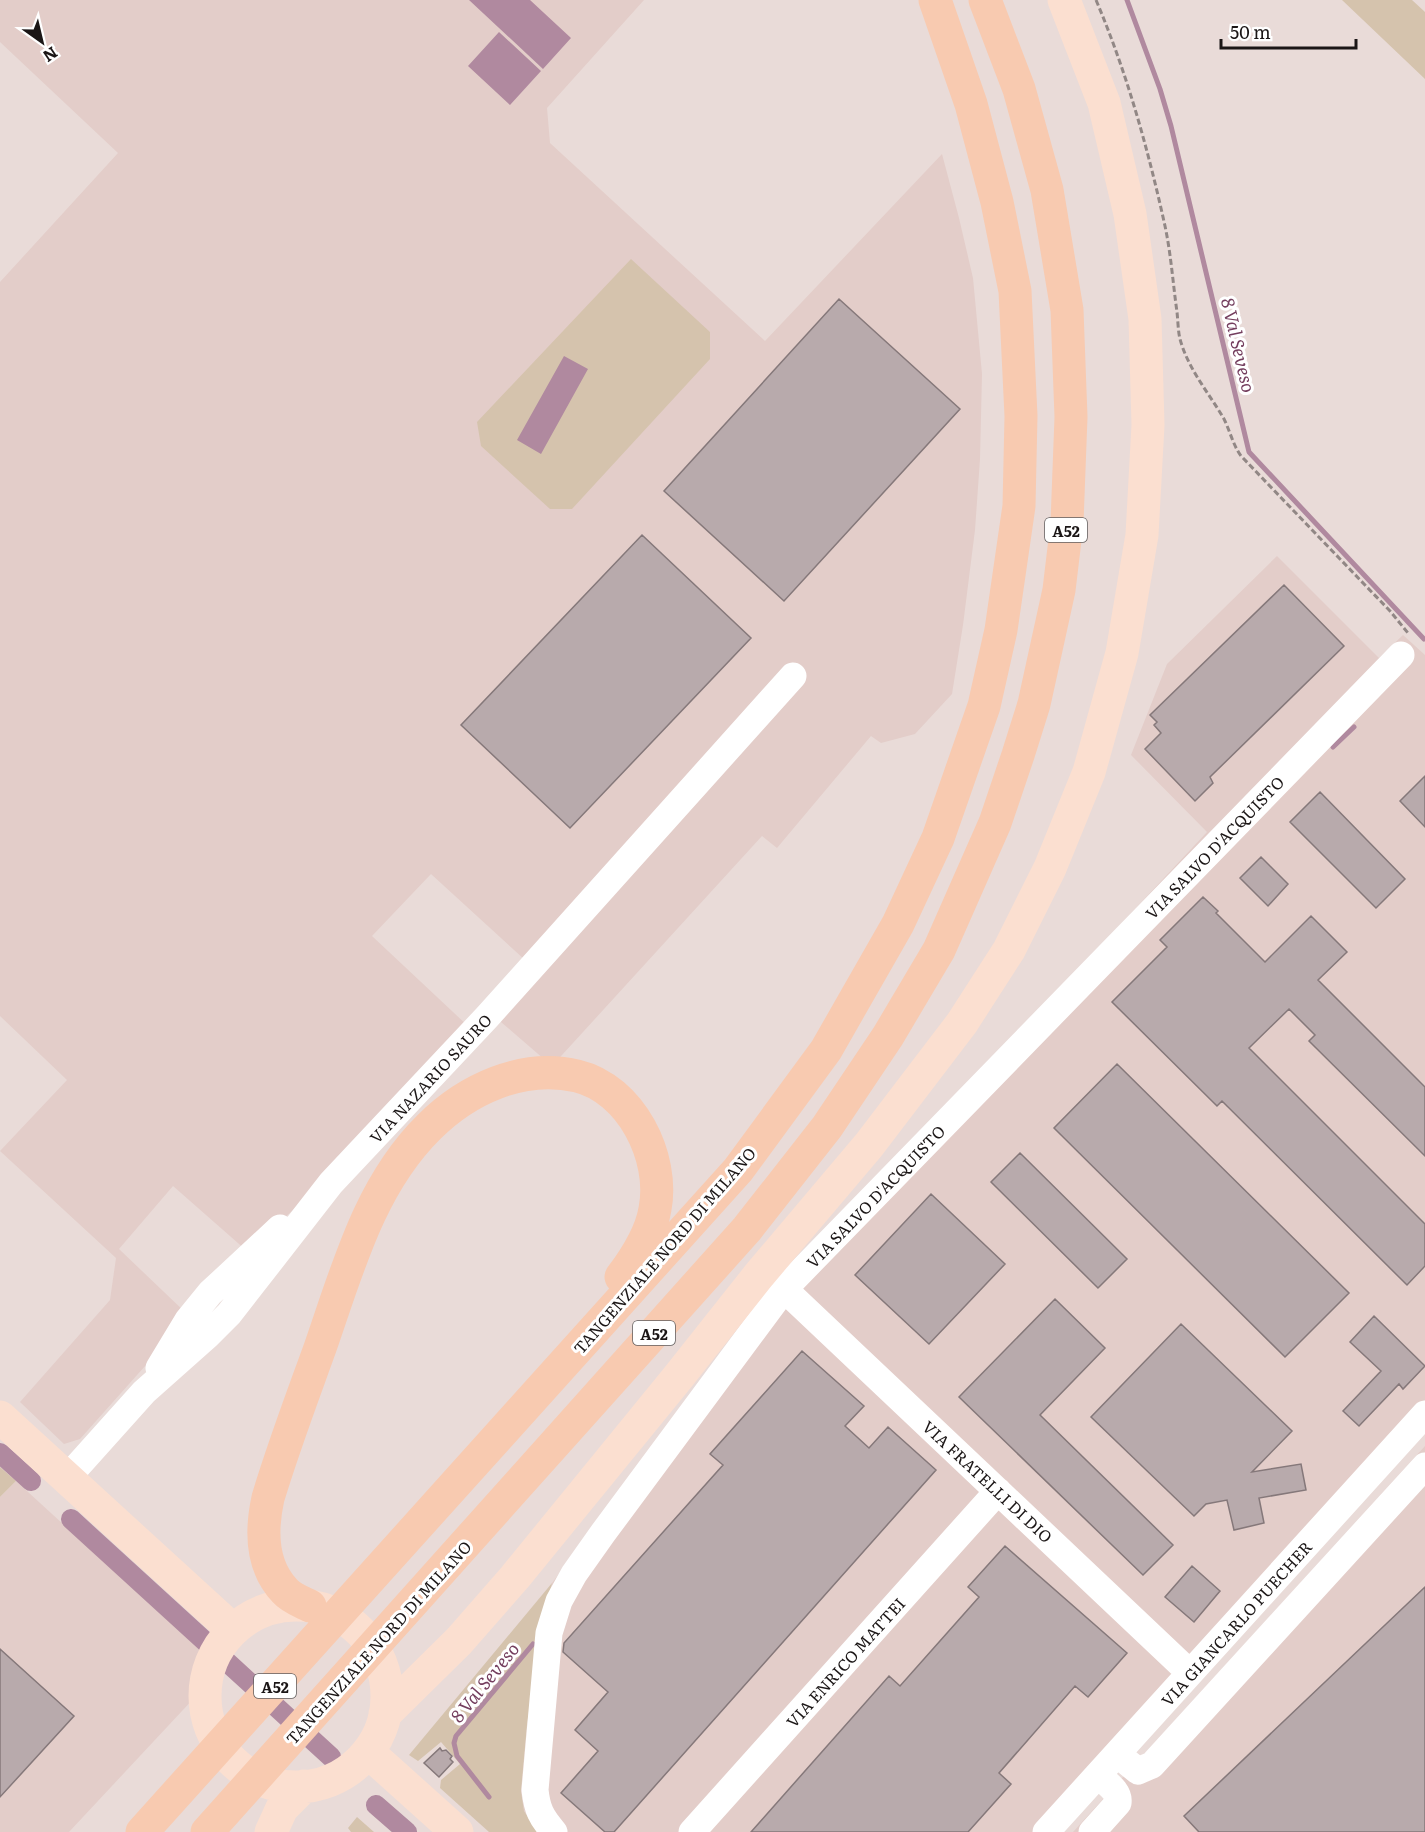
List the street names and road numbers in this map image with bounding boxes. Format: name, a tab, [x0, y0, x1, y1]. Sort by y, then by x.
road number: A52	[1045, 518, 1087, 542]
street label: VIA SALVO D'ACQUISTO	[1139, 770, 1289, 924]
street label: VIA NAZARIO SAURO	[363, 1008, 497, 1148]
street label: VIA SALVO D'ACQUISTO	[800, 1119, 950, 1273]
street label: TANGENZIALE NORD DI MILANO	[567, 1141, 761, 1359]
road number: A52	[633, 1321, 675, 1345]
street label: VIA FRATELLI DI DIO	[918, 1414, 1058, 1548]
street label: TANGENZIALE NORD DI MILANO	[280, 1535, 476, 1749]
street label: VIA GIANCARLO PUECHER	[1155, 1535, 1317, 1711]
street label: VIA ENRICO MATTEI	[780, 1592, 910, 1732]
road number: A52	[254, 1674, 296, 1698]

